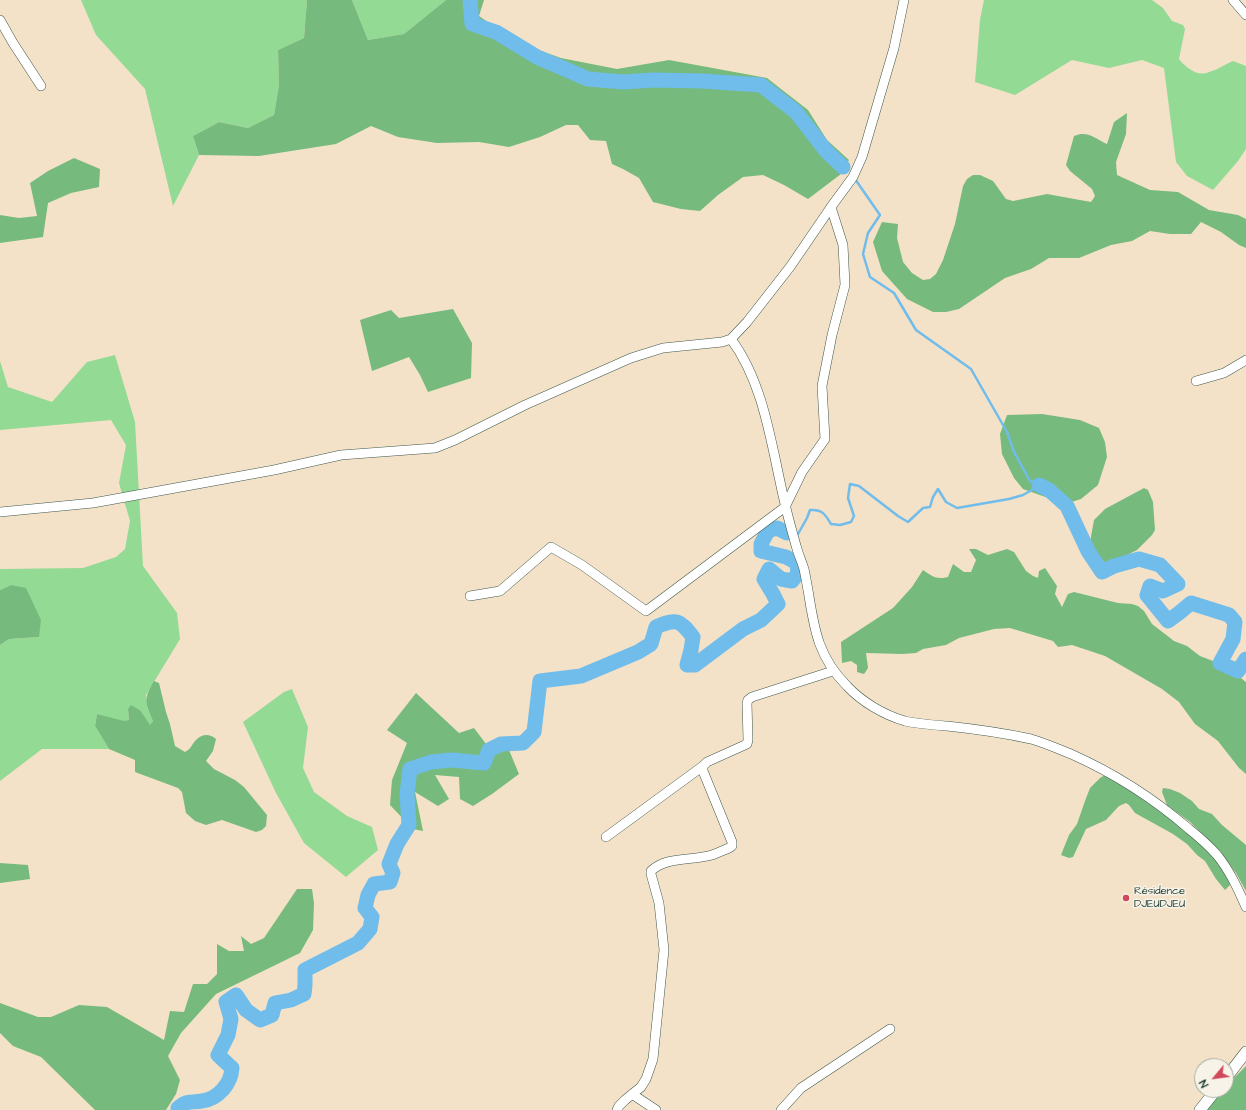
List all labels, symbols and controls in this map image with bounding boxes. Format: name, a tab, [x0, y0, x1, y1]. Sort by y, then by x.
place label: Résidence DJEUDJEU	[1134, 885, 1185, 911]
marker: Résidence DJEUDJEU	[1121, 893, 1131, 903]
north arrow	[1194, 1058, 1234, 1098]
text: N	[1196, 1077, 1212, 1090]

